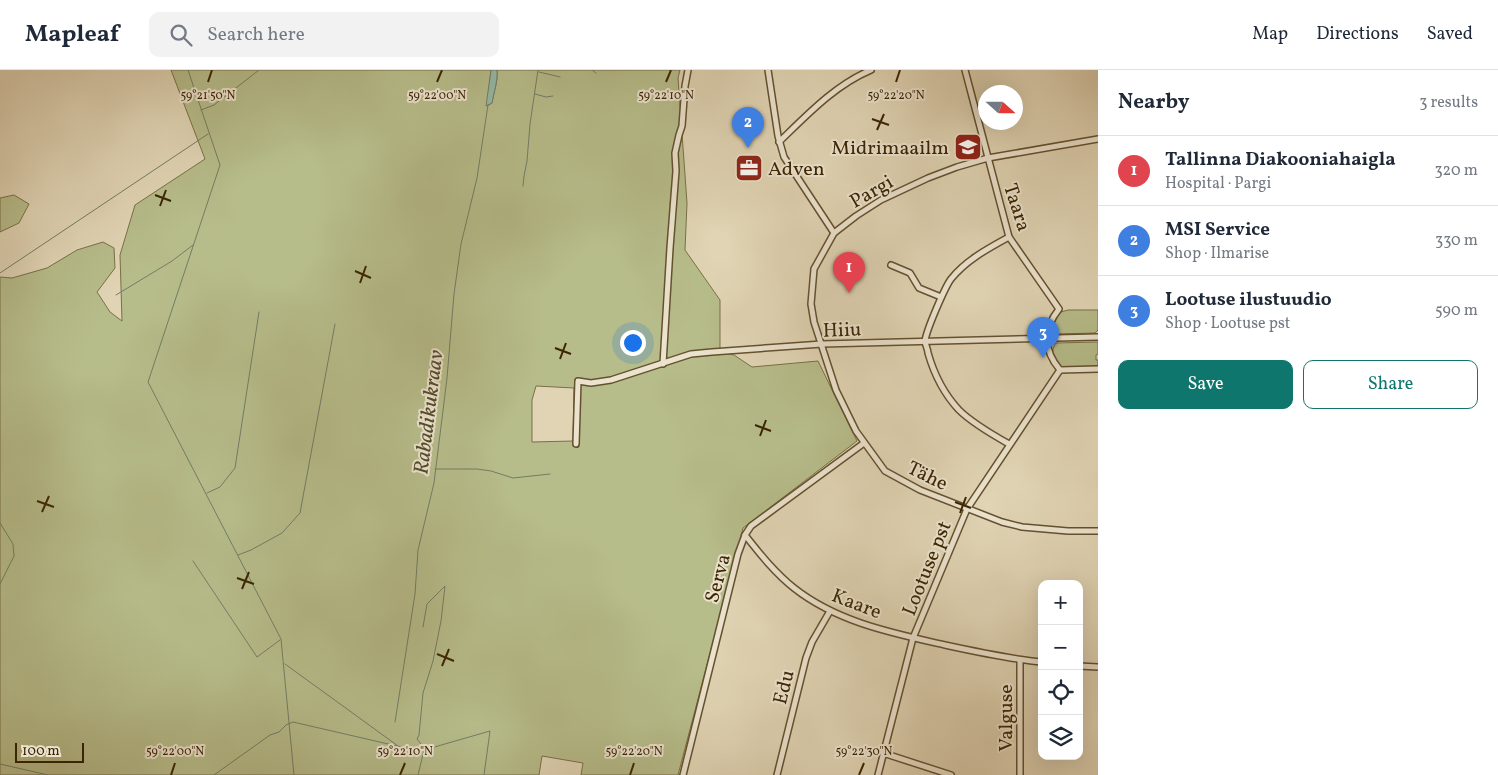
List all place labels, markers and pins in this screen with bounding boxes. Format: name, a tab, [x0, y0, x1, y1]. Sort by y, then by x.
pin: 2	[732, 107, 764, 148]
school or university icon: Midrimaailm	[953, 132, 983, 162]
place label: Midrimaailm	[831, 135, 949, 163]
office icon: Adven	[734, 153, 764, 183]
place label: Adven	[768, 156, 825, 184]
pin: 1	[833, 252, 865, 293]
pin: 3	[1027, 317, 1059, 358]

